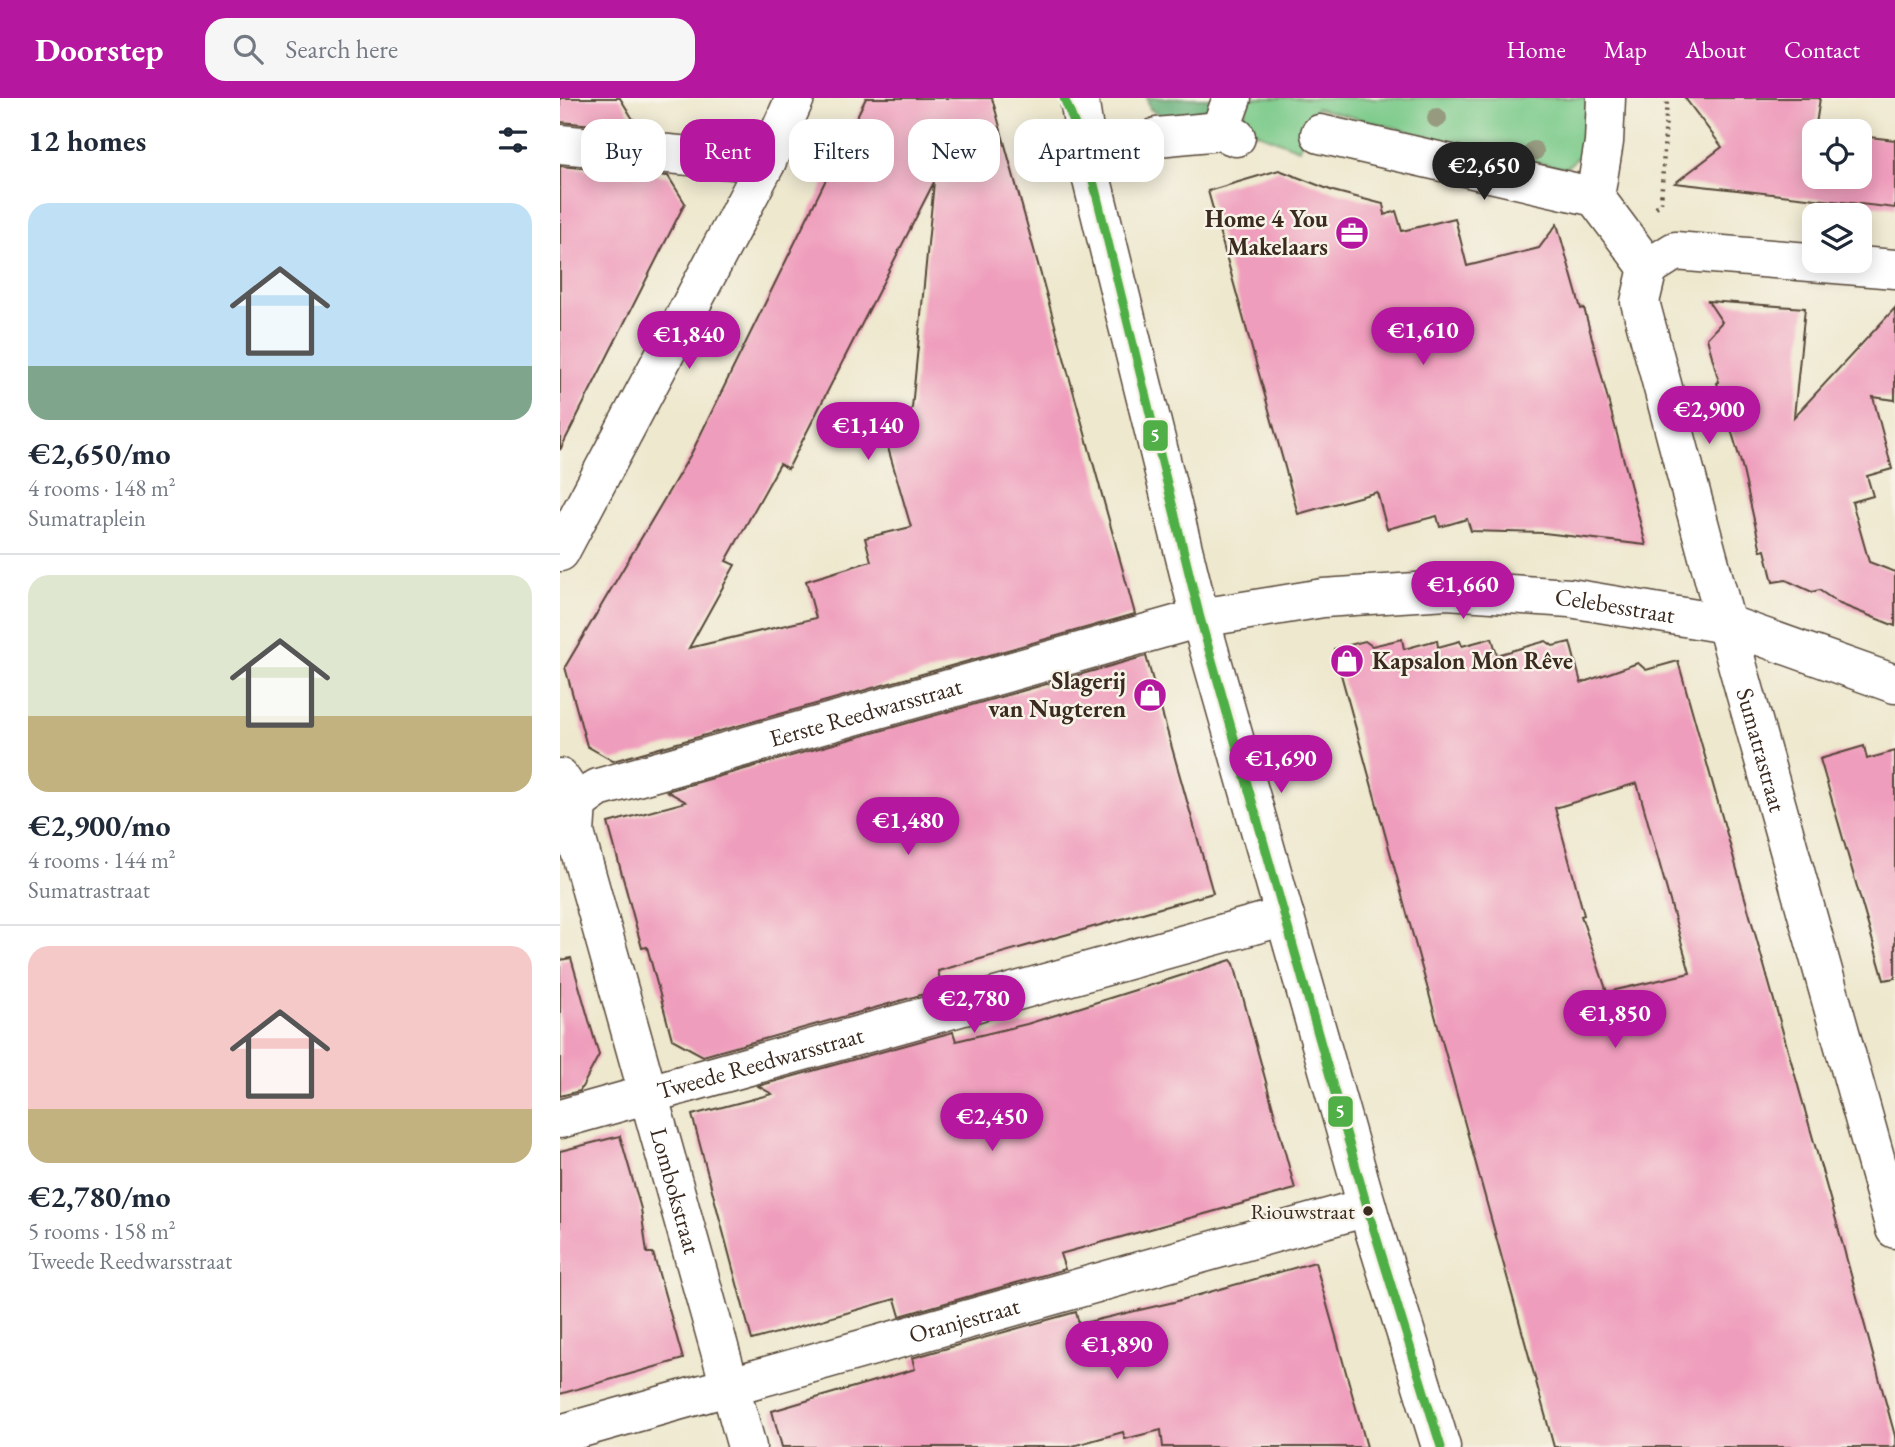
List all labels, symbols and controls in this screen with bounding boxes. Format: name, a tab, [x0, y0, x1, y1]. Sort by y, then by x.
search box	[205, 18, 695, 81]
text: Doorstep	[35, 28, 163, 71]
icon: search	[229, 30, 267, 68]
text: Search here	[285, 32, 398, 66]
text: Home	[1506, 34, 1566, 65]
text: Map	[1604, 34, 1647, 65]
text: About	[1685, 34, 1746, 65]
text: Contact	[1784, 34, 1860, 65]
chip: Buy	[581, 119, 666, 182]
chip: Rent	[680, 119, 775, 182]
chip: Filters	[789, 119, 894, 182]
chip: New	[908, 119, 1000, 182]
chip: Apartment	[1014, 119, 1164, 182]
map controls	[1802, 119, 1872, 273]
button: locate	[1802, 119, 1872, 189]
text: 12 homes	[28, 121, 146, 160]
icon: filters	[494, 121, 532, 159]
pin: €2,650	[1427, 142, 1541, 202]
text: €2,650	[1448, 150, 1520, 180]
place label: Home 4 You Makelaars	[1205, 203, 1329, 262]
button: layers	[1802, 203, 1872, 273]
office icon: Home 4 You Makelaars	[1333, 214, 1371, 252]
icon: home	[217, 248, 343, 374]
pin: €1,610	[1366, 308, 1480, 367]
pin: €1,840	[632, 312, 746, 371]
text: €1,610	[1387, 315, 1459, 345]
text: €1,840	[653, 319, 725, 349]
pin: €2,900	[1652, 386, 1766, 446]
text: €2,900	[1673, 394, 1745, 424]
pin: €1,140	[811, 402, 925, 462]
text: €1,140	[832, 410, 904, 440]
line badge: 5	[1142, 419, 1169, 452]
text: 5	[1150, 423, 1160, 448]
text: €2,650/mo	[28, 434, 171, 473]
text: 4 rooms · 148 m²	[28, 473, 176, 503]
text: Sumatraplein	[28, 503, 146, 533]
pin: €1,660	[1406, 561, 1520, 621]
text: €1,660	[1427, 569, 1499, 599]
street label: Celebesstraat	[1554, 581, 1678, 630]
icon: home	[217, 620, 343, 746]
shop icon: Kapsalon Mon Rêve	[1328, 642, 1366, 680]
place label: Kapsalon Mon Rêve	[1372, 645, 1573, 676]
place label: Slagerij van Nugteren	[988, 665, 1126, 725]
street label: Eerste Reedwarsstraat	[766, 670, 966, 754]
shop icon: Slagerij van Nugteren	[1131, 676, 1169, 714]
street label: Sumatrastraat	[1730, 684, 1794, 816]
pin: €1,690	[1224, 736, 1338, 795]
text: €1,690	[1245, 743, 1317, 773]
pin: €1,480	[851, 798, 965, 857]
text: €1,480	[872, 805, 944, 835]
text: €2,900/mo	[28, 806, 171, 845]
text: 4 rooms · 144 m²	[28, 845, 176, 875]
text: Sumatrastraat	[28, 875, 150, 905]
pin: €2,780	[917, 976, 1031, 1035]
text: €2,780	[938, 983, 1010, 1013]
pin: €1,850	[1558, 990, 1672, 1050]
icon: home	[217, 991, 343, 1117]
text: €1,850	[1579, 998, 1651, 1028]
street label: Tweede Reedwarsstraat	[653, 1019, 867, 1106]
pin: €2,450	[935, 1094, 1049, 1153]
line badge: 5	[1327, 1095, 1354, 1128]
text: 5	[1335, 1099, 1345, 1124]
text: €2,450	[956, 1101, 1028, 1131]
street label: Lombokstraat	[643, 1124, 708, 1258]
text: €2,780/mo	[28, 1177, 171, 1216]
place label: Riouwstraat	[1251, 1197, 1355, 1226]
marker: Riouwstraat	[1361, 1204, 1375, 1218]
text: 5 rooms · 158 m²	[28, 1216, 176, 1246]
text: Tweede Reedwarsstraat	[28, 1246, 232, 1276]
street label: Oranjestraat	[905, 1289, 1023, 1350]
pin: €1,890	[1060, 1322, 1174, 1381]
text: €1,890	[1081, 1329, 1153, 1359]

